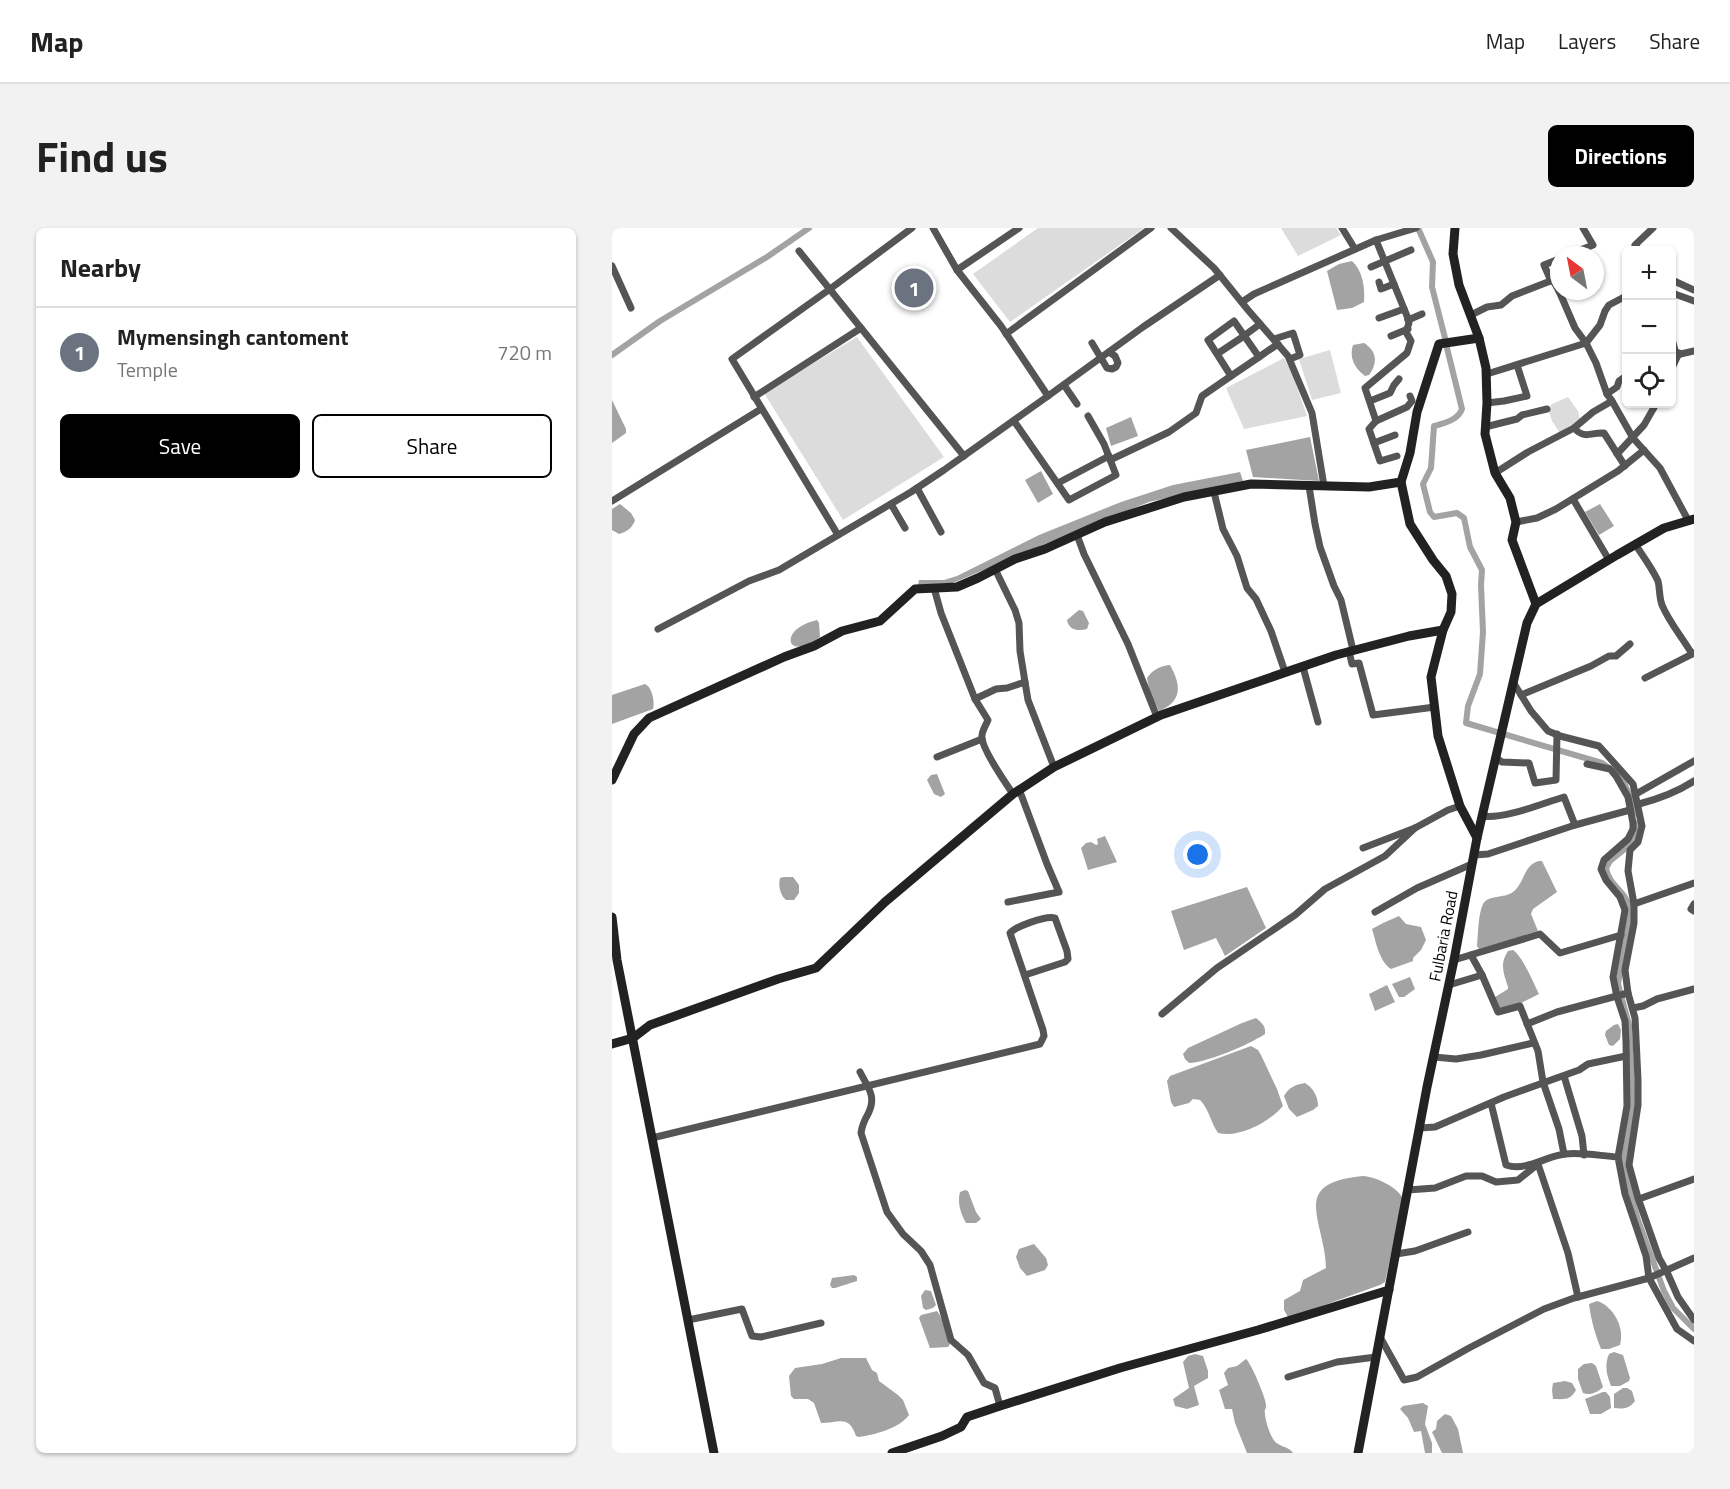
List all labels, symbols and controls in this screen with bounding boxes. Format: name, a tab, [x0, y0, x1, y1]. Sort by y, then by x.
text: Map	[30, 20, 84, 63]
text: Map	[1486, 25, 1525, 57]
text: Layers	[1558, 25, 1616, 57]
text: Share	[1649, 25, 1700, 57]
text: Find us	[36, 124, 168, 188]
button: Directions	[1548, 125, 1694, 187]
north arrow	[1550, 246, 1604, 300]
map controls	[1622, 246, 1676, 408]
button: +	[1622, 246, 1676, 300]
text: Nearby	[60, 248, 141, 287]
pin: 1	[894, 266, 934, 310]
button: −	[1622, 300, 1676, 354]
text: Mymensingh cantoment	[117, 320, 349, 354]
text: 1	[74, 337, 85, 368]
text: 720 m	[497, 337, 552, 368]
text: Temple	[117, 354, 178, 385]
button: locate	[1622, 354, 1676, 408]
button: Save	[60, 414, 300, 478]
button: Share	[312, 414, 552, 478]
your location	[1183, 840, 1212, 869]
street label: Fulbaria Road	[1422, 889, 1464, 983]

